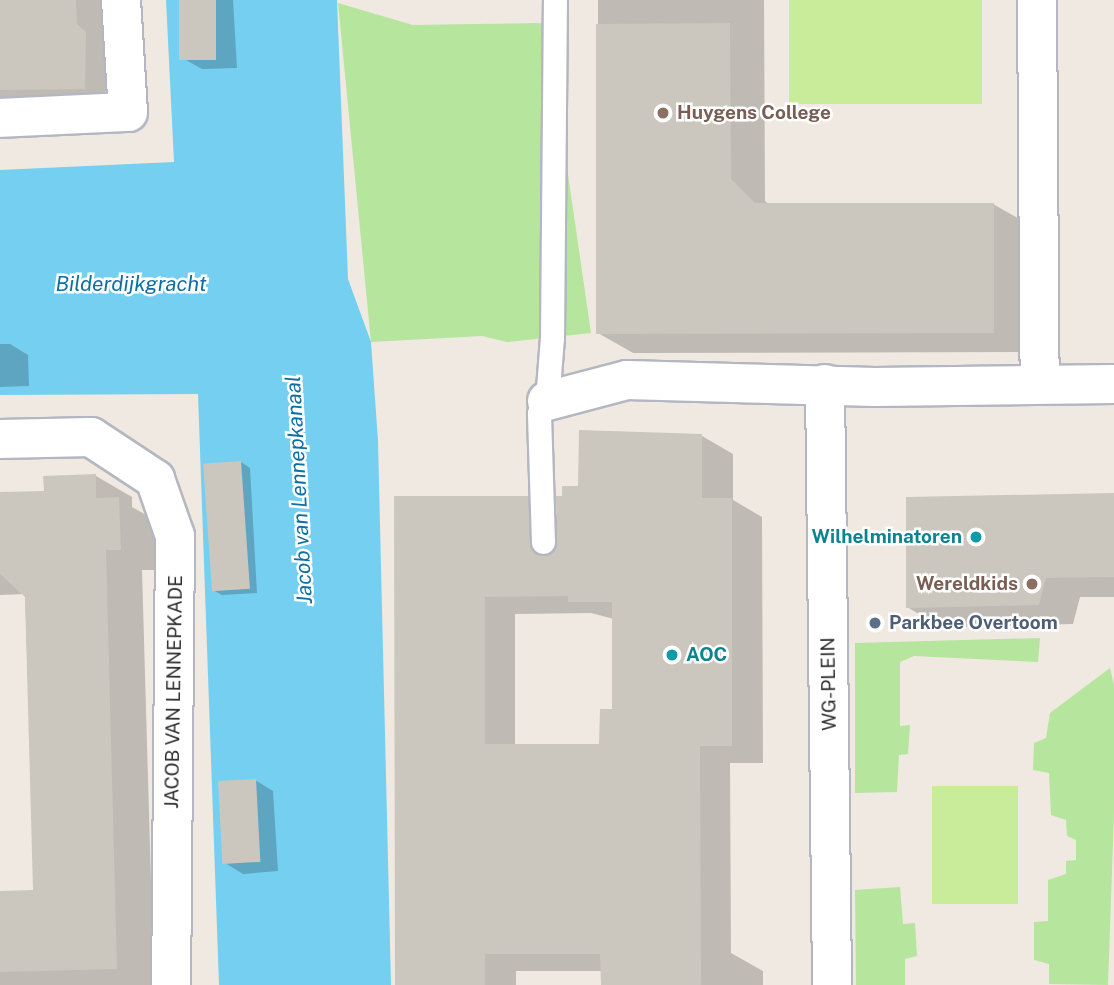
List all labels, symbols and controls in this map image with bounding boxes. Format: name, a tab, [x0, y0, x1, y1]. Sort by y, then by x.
place label: Huygens College	[677, 102, 831, 124]
marker: Huygens College	[655, 105, 671, 121]
water label: Bilderdijkgracht	[55, 271, 207, 297]
water label: Jacob van Lennepkanaal	[280, 375, 318, 605]
place label: Wilhelminatoren	[812, 526, 962, 548]
marker: Wilhelminatoren	[968, 529, 984, 545]
place label: Wereldkids	[916, 573, 1018, 595]
street label: JACOB VAN LENNEPKADE	[161, 575, 187, 809]
marker: Wereldkids	[1024, 576, 1040, 592]
place label: Parkbee Overtoom	[889, 612, 1058, 634]
marker: Parkbee Overtoom	[867, 615, 883, 631]
street label: WG-PLEIN	[817, 637, 841, 731]
place label: AOC	[686, 644, 727, 666]
marker: AOC	[664, 647, 680, 663]

